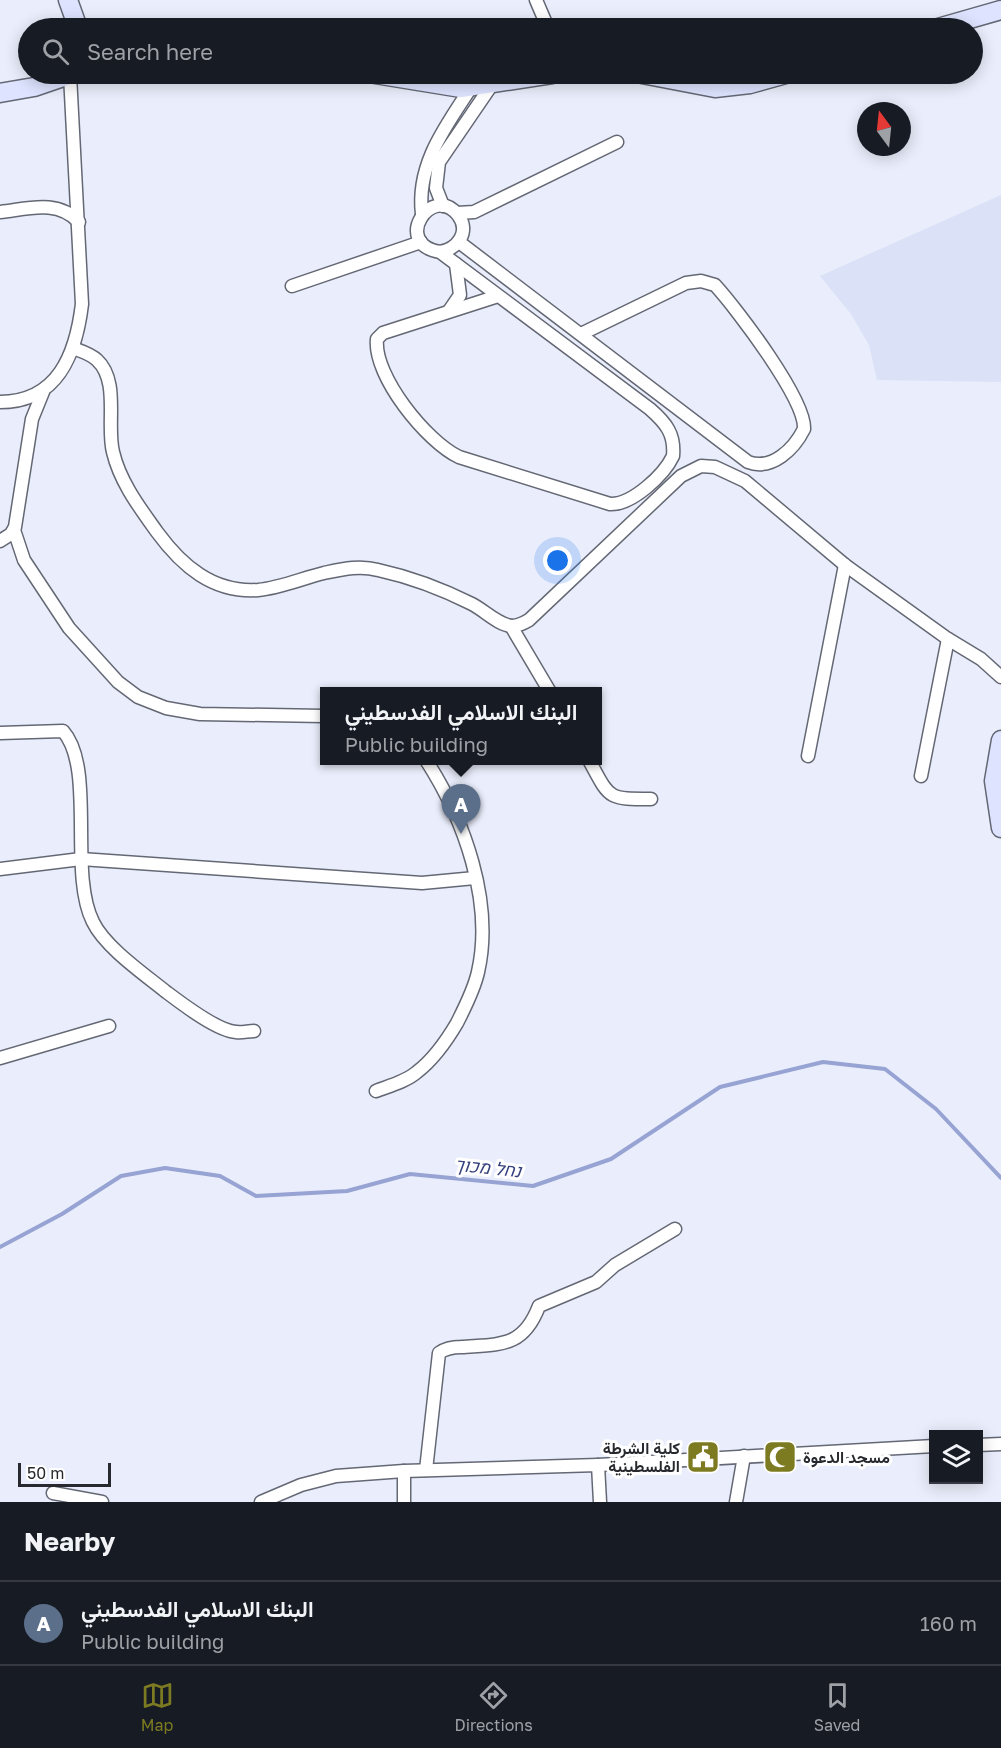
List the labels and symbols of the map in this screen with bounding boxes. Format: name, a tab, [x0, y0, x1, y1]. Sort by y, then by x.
north arrow	[857, 102, 911, 156]
your location	[543, 546, 572, 575]
pin: A	[442, 784, 480, 834]
water label: נחל מכוך	[454, 1153, 524, 1182]
place label: كلية الشرطة الفلسطينية	[603, 1438, 680, 1476]
public building icon: كلية الشرطة الفلسطينية	[685, 1439, 721, 1475]
mosque icon: مسجد الدعوة	[762, 1439, 798, 1475]
place label: مسجد الدعوة	[803, 1447, 890, 1468]
scale bar	[18, 1460, 111, 1488]

